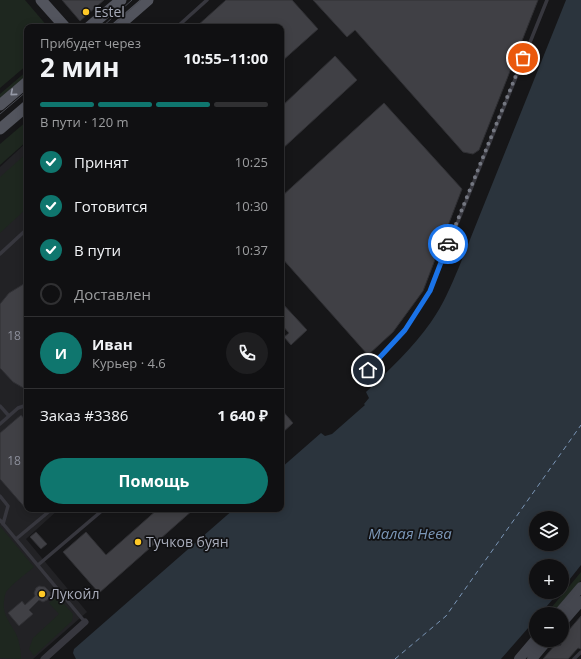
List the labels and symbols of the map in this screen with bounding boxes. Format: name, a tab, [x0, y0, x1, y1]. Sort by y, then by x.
place label: Estel	[94, 2, 125, 21]
marker: Estel	[81, 7, 91, 17]
pin	[506, 41, 540, 75]
one-way arrow	[11, 89, 18, 96]
courier	[428, 224, 468, 264]
house number: 18	[7, 327, 21, 344]
pin	[351, 353, 385, 387]
house number: 18	[7, 452, 21, 469]
water label: Малая Нева	[368, 523, 452, 543]
place label: Тучков буян	[146, 532, 229, 551]
marker: Тучков буян	[133, 537, 143, 547]
place label: Лукойл	[50, 584, 99, 603]
marker: Лукойл	[37, 589, 47, 599]

